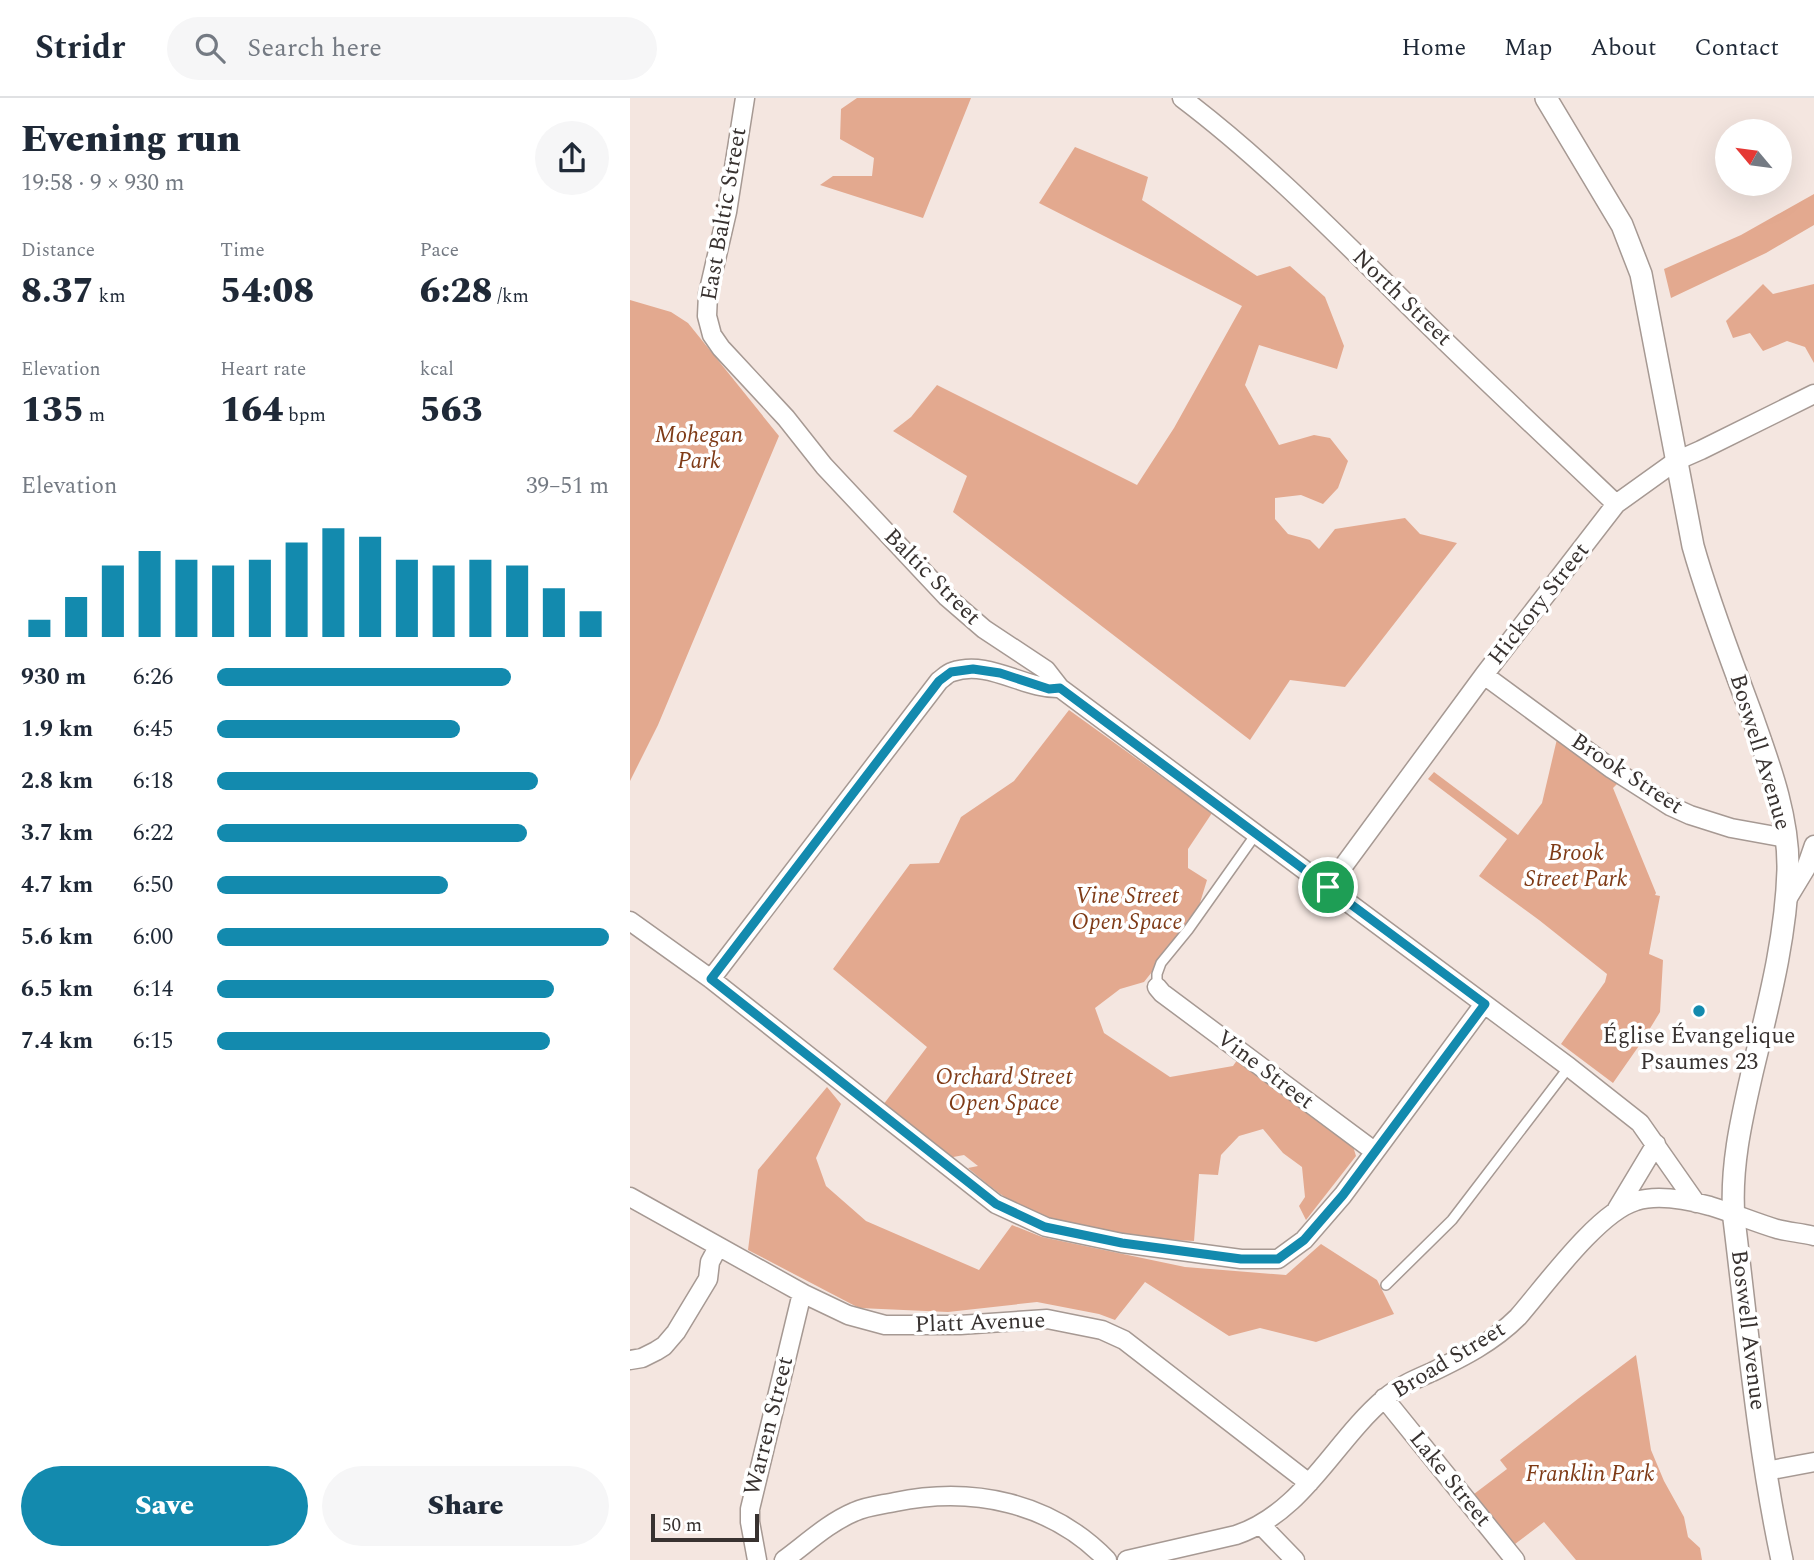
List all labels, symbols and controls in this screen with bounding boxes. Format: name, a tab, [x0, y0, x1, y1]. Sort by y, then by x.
search box	[167, 17, 657, 80]
text: Stridr	[35, 23, 125, 73]
text: Search here	[247, 28, 382, 68]
icon: search	[191, 29, 229, 67]
text: Home	[1401, 30, 1466, 66]
text: Map	[1504, 30, 1552, 66]
text: About	[1590, 30, 1656, 66]
text: Contact	[1694, 30, 1779, 66]
text: Evening run	[21, 111, 241, 169]
north arrow	[1715, 119, 1792, 196]
map controls	[1715, 119, 1792, 196]
button: share	[535, 121, 609, 195]
street label: East Baltic Street	[692, 125, 756, 303]
text: 19:58 · 9 × 930 m	[21, 166, 185, 201]
text: Distance	[21, 236, 95, 265]
text: Time	[220, 236, 265, 265]
text: Pace	[420, 236, 459, 265]
street label: North Street	[1344, 241, 1460, 355]
text: 8.37	[21, 265, 94, 318]
text: 54:08	[220, 265, 314, 318]
text: 6:28	[420, 265, 492, 318]
text: km	[94, 282, 126, 311]
text: /km	[492, 282, 529, 311]
text: Elevation	[21, 355, 101, 384]
text: Heart rate	[220, 355, 306, 384]
text: kcal	[420, 355, 454, 384]
text: 135	[21, 384, 84, 437]
text: 164	[220, 384, 283, 437]
text: 563	[420, 384, 483, 437]
text: m	[84, 401, 105, 430]
text: bpm	[283, 401, 326, 430]
park label: Mohegan Park	[655, 418, 743, 479]
text: Elevation	[21, 469, 117, 504]
text: 39–51 m	[526, 469, 609, 504]
street label: Baltic Street	[875, 520, 989, 634]
street label: Hickory Street	[1480, 535, 1598, 673]
text: 930 m	[21, 660, 86, 695]
text: 6:26	[133, 660, 173, 695]
street label: Boswell Avenue	[1720, 670, 1800, 834]
text: 1.9 km	[21, 712, 93, 747]
text: 6:45	[133, 712, 173, 747]
street label: Brook Street	[1564, 724, 1690, 824]
text: 2.8 km	[21, 764, 93, 799]
text: 6:18	[133, 764, 173, 799]
text: 3.7 km	[21, 816, 93, 851]
text: 6:22	[133, 816, 173, 851]
park label: Brook Street Park	[1525, 836, 1628, 897]
pin	[1298, 857, 1358, 917]
text: 4.7 km	[21, 868, 93, 903]
text: 6:50	[133, 868, 173, 903]
icon: arrive	[1309, 868, 1347, 906]
park label: Vine Street Open Space	[1071, 879, 1183, 940]
text: 5.6 km	[21, 920, 93, 955]
text: 6:00	[133, 920, 173, 955]
text: 6.5 km	[21, 972, 93, 1007]
text: 6:14	[133, 972, 173, 1007]
marker: Église Évangelique Psaumes 23	[1691, 1003, 1707, 1019]
place label: Église Évangelique Psaumes 23	[1603, 1019, 1795, 1080]
street label: Vine Street	[1209, 1021, 1321, 1119]
text: 7.4 km	[21, 1024, 93, 1059]
text: 6:15	[133, 1024, 173, 1059]
park label: Orchard Street Open Space	[936, 1060, 1073, 1121]
street label: Boswell Avenue	[1721, 1248, 1775, 1412]
street label: Platt Avenue	[914, 1303, 1046, 1343]
street label: Broad Street	[1386, 1312, 1512, 1408]
street label: Warren Street	[735, 1353, 803, 1499]
street label: Lake Street	[1400, 1423, 1500, 1535]
park label: Franklin Park	[1525, 1457, 1655, 1492]
button: Save	[21, 1466, 308, 1546]
button: Share	[322, 1466, 609, 1546]
scale bar	[651, 1511, 760, 1543]
text: 50 m	[662, 1511, 702, 1540]

